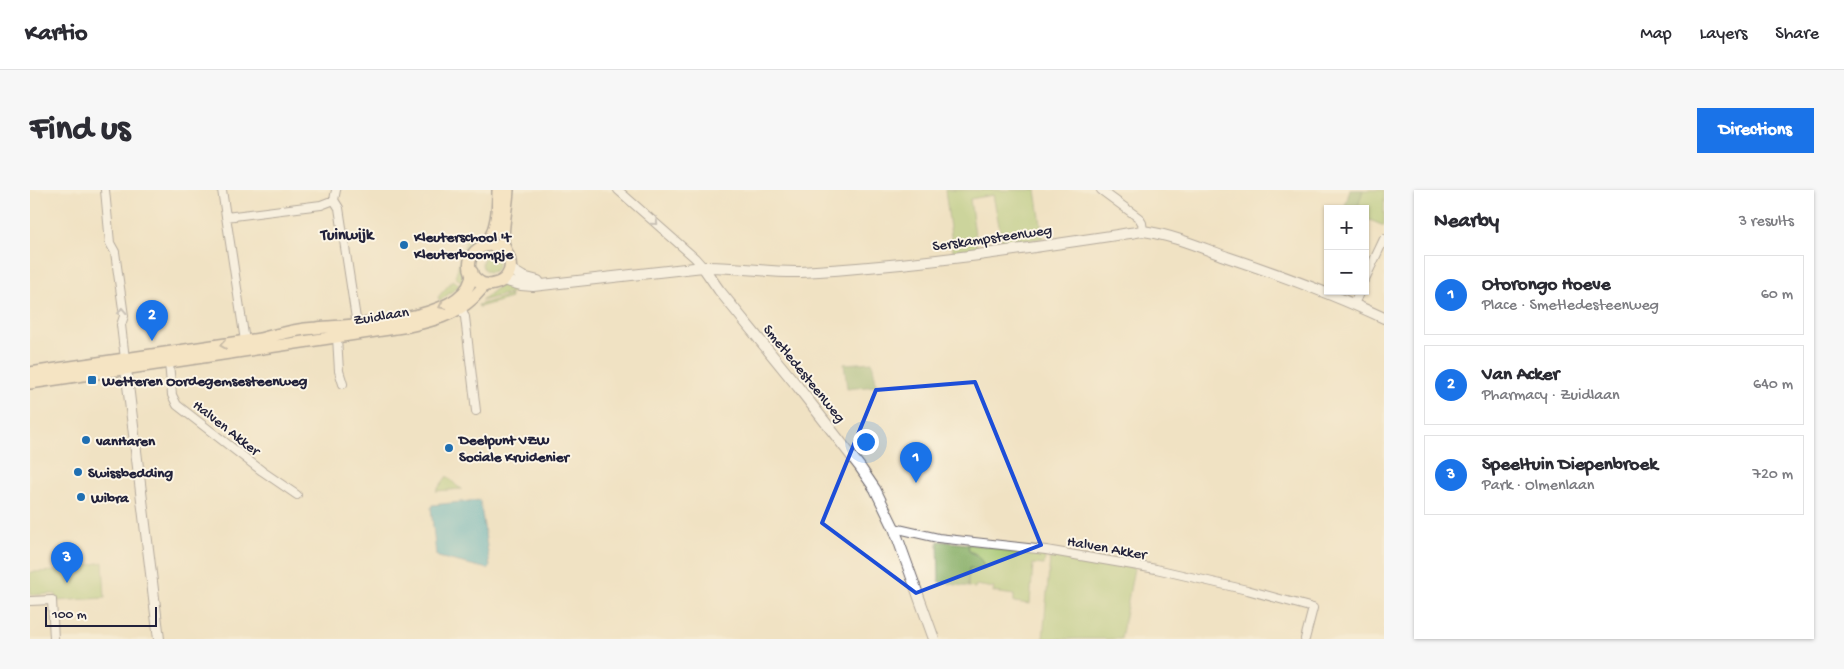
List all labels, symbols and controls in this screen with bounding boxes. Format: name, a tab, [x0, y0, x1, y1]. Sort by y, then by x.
text: Kartio	[25, 20, 88, 49]
text: Map	[1640, 24, 1672, 45]
text: Layers	[1700, 24, 1747, 45]
text: Share	[1775, 24, 1819, 45]
button: Directions	[1697, 108, 1814, 153]
text: Find us	[30, 110, 130, 151]
map controls	[1324, 205, 1369, 295]
button: +	[1324, 205, 1369, 250]
text: Nearby	[1434, 210, 1499, 235]
text: 3 results	[1739, 213, 1794, 232]
one-way arrow	[649, 217, 658, 226]
street label: Serskampsteenweg	[931, 222, 1053, 256]
district label: Tuinwijk	[319, 227, 375, 246]
place label: Kleuterschool 't Kleuterboompje	[413, 229, 514, 264]
marker: Kleuterschool 't Kleuterboompje	[398, 239, 410, 251]
button: −	[1324, 250, 1369, 295]
text: Otorongo Hoeve	[1482, 274, 1611, 297]
text: 1	[1448, 286, 1454, 305]
text: 60 m	[1761, 286, 1793, 305]
text: Place · Smetledesteenweg	[1482, 297, 1659, 316]
pin: 2	[136, 300, 168, 341]
one-way arrow	[438, 300, 447, 310]
street label: Zuidlaan	[352, 304, 410, 330]
one-way arrow	[117, 306, 128, 314]
street label: Smetledesteenweg	[758, 321, 849, 427]
one-way arrow	[219, 339, 227, 349]
text: Van Acker	[1482, 364, 1559, 387]
place label: Wetteren Oordegemsesteenweg	[101, 373, 308, 391]
marker: Wetteren Oordegemsesteenweg	[86, 374, 98, 386]
text: 2	[1447, 376, 1455, 395]
text: 640 m	[1753, 376, 1793, 395]
text: Pharmacy · Zuidlaan	[1482, 387, 1620, 406]
street label: Halven Akker	[189, 397, 264, 461]
your location	[853, 429, 879, 455]
place label: Deelpunt VZW Sociale Kruidenier	[457, 432, 571, 467]
place label: vanHaren	[95, 433, 156, 451]
marker: vanHaren	[80, 434, 92, 446]
marker: Deelpunt VZW Sociale Kruidenier	[443, 442, 455, 454]
pin: 1	[900, 442, 932, 483]
text: Speeltuin Diepenbroek	[1482, 454, 1658, 477]
place label: Swissbedding	[88, 465, 173, 483]
marker: Swissbedding	[72, 466, 84, 478]
text: 3	[1447, 466, 1455, 485]
text: 720 m	[1753, 466, 1793, 485]
text: Park · Olmenlaan	[1482, 477, 1594, 496]
place label: Wibra	[90, 490, 129, 508]
marker: Wibra	[75, 491, 87, 503]
street label: Halven Akker	[1065, 533, 1150, 565]
pin: 3	[51, 542, 83, 583]
scale bar	[45, 604, 158, 627]
text: 100 m	[52, 607, 87, 624]

